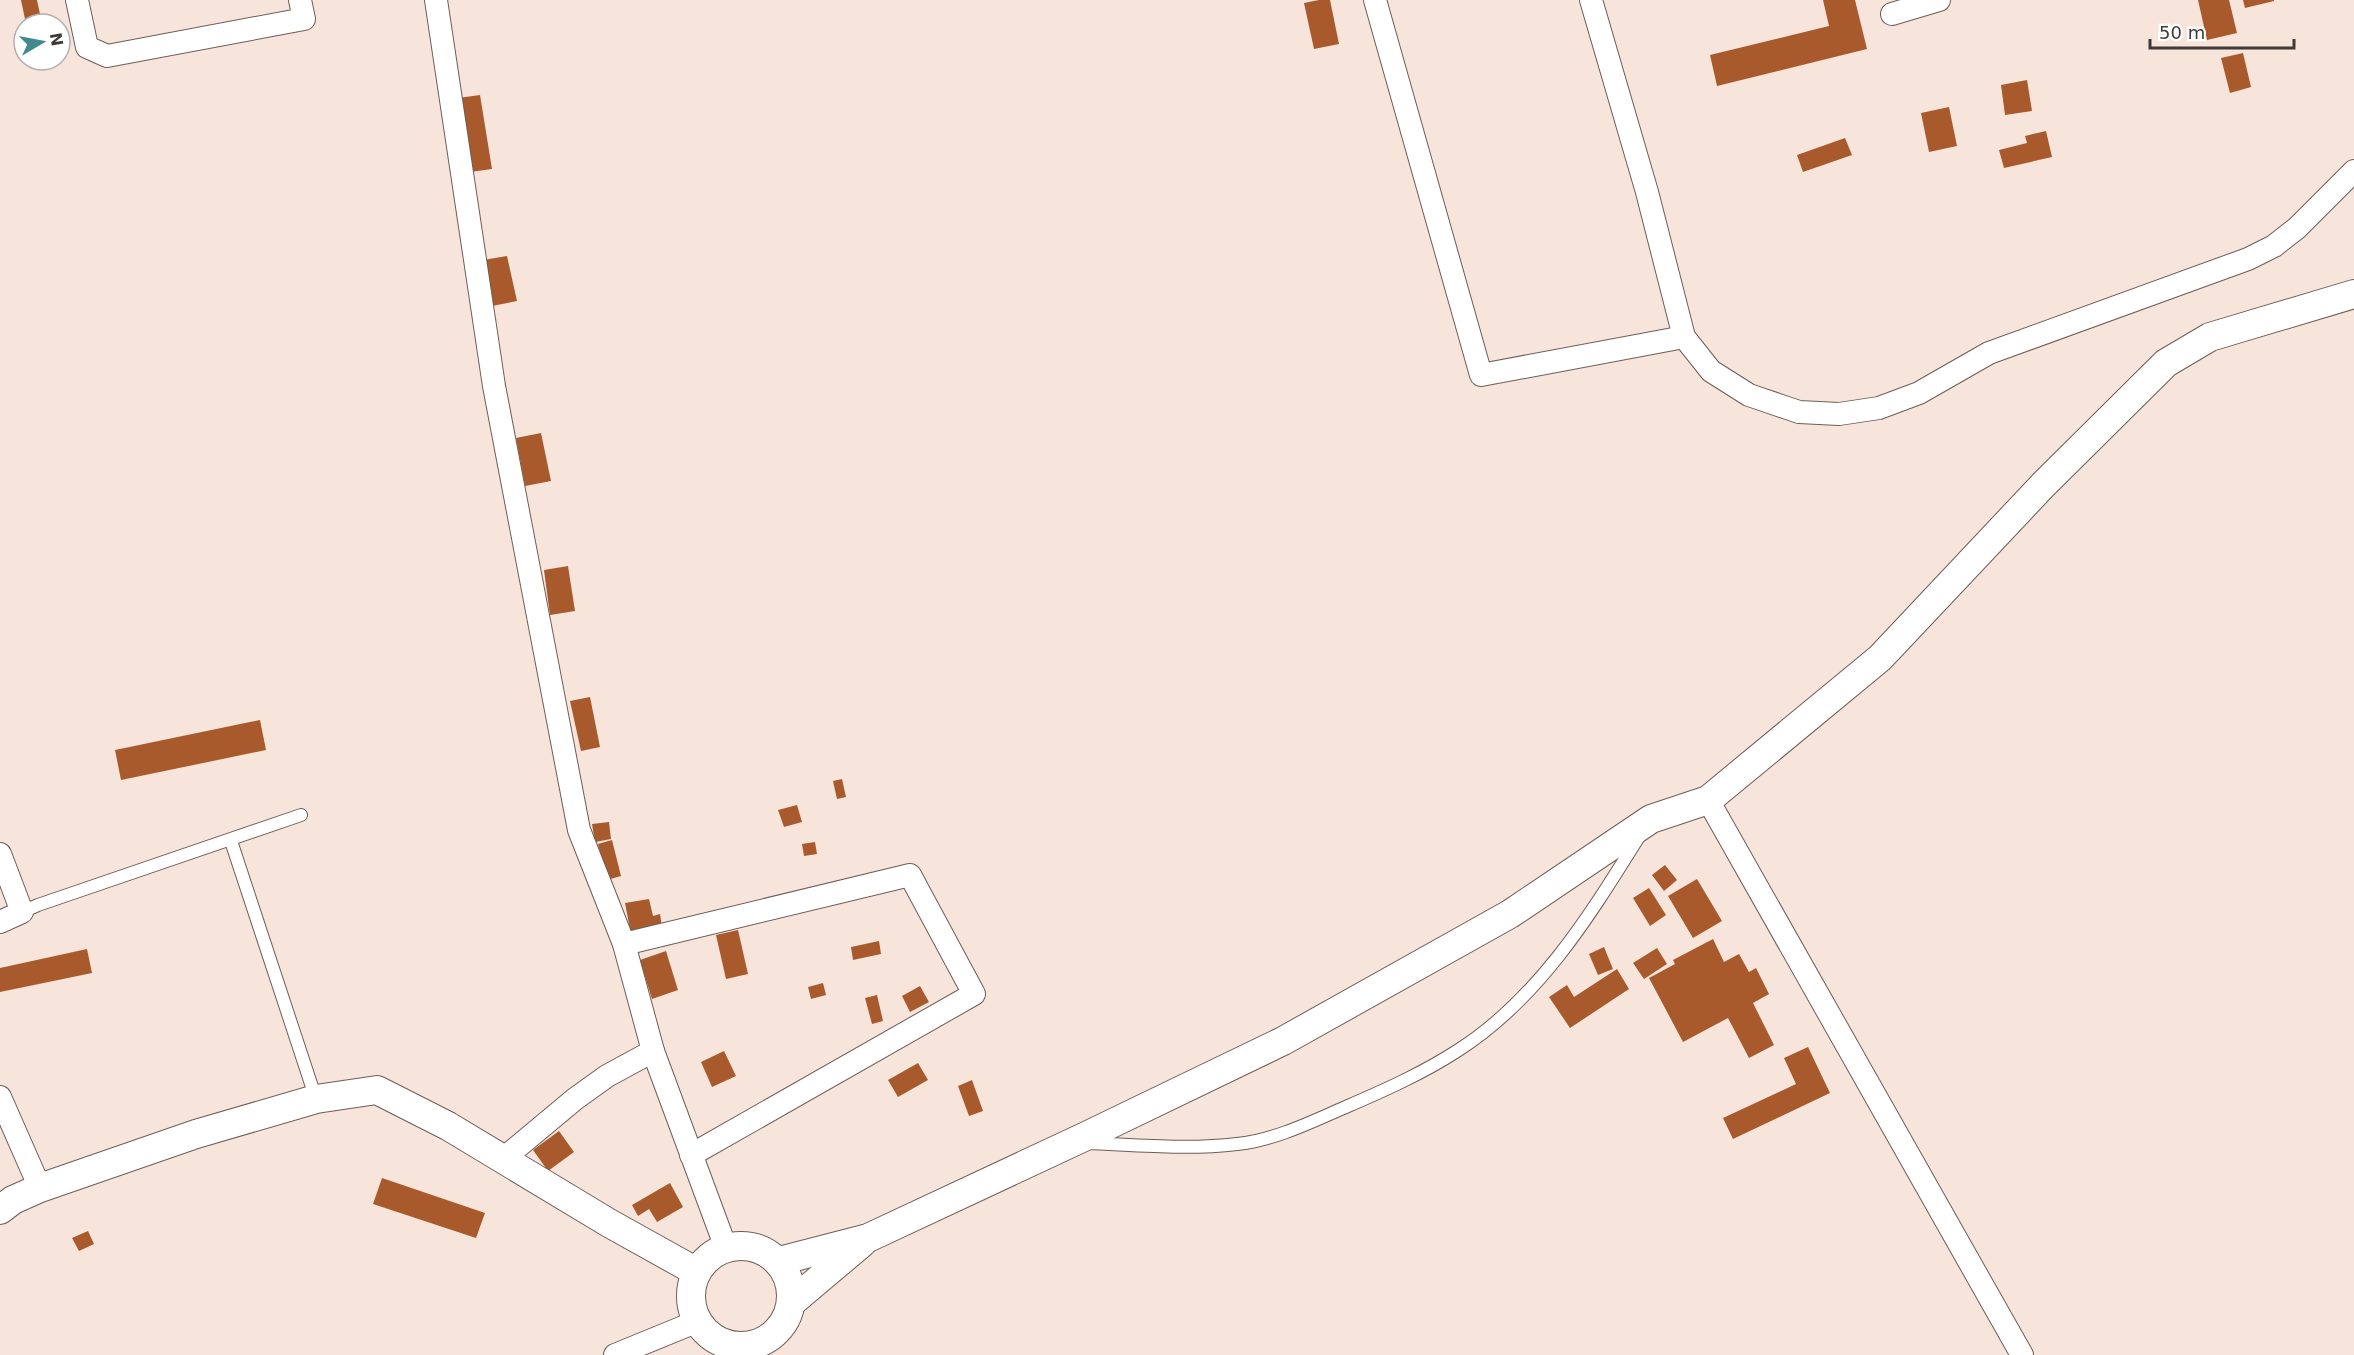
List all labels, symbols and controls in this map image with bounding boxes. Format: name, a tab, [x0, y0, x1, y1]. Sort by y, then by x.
north arrow	[12, 12, 72, 72]
scale bar	[2150, 12, 2294, 50]
text: 50 m	[2159, 22, 2205, 43]
text: N	[46, 31, 67, 48]

